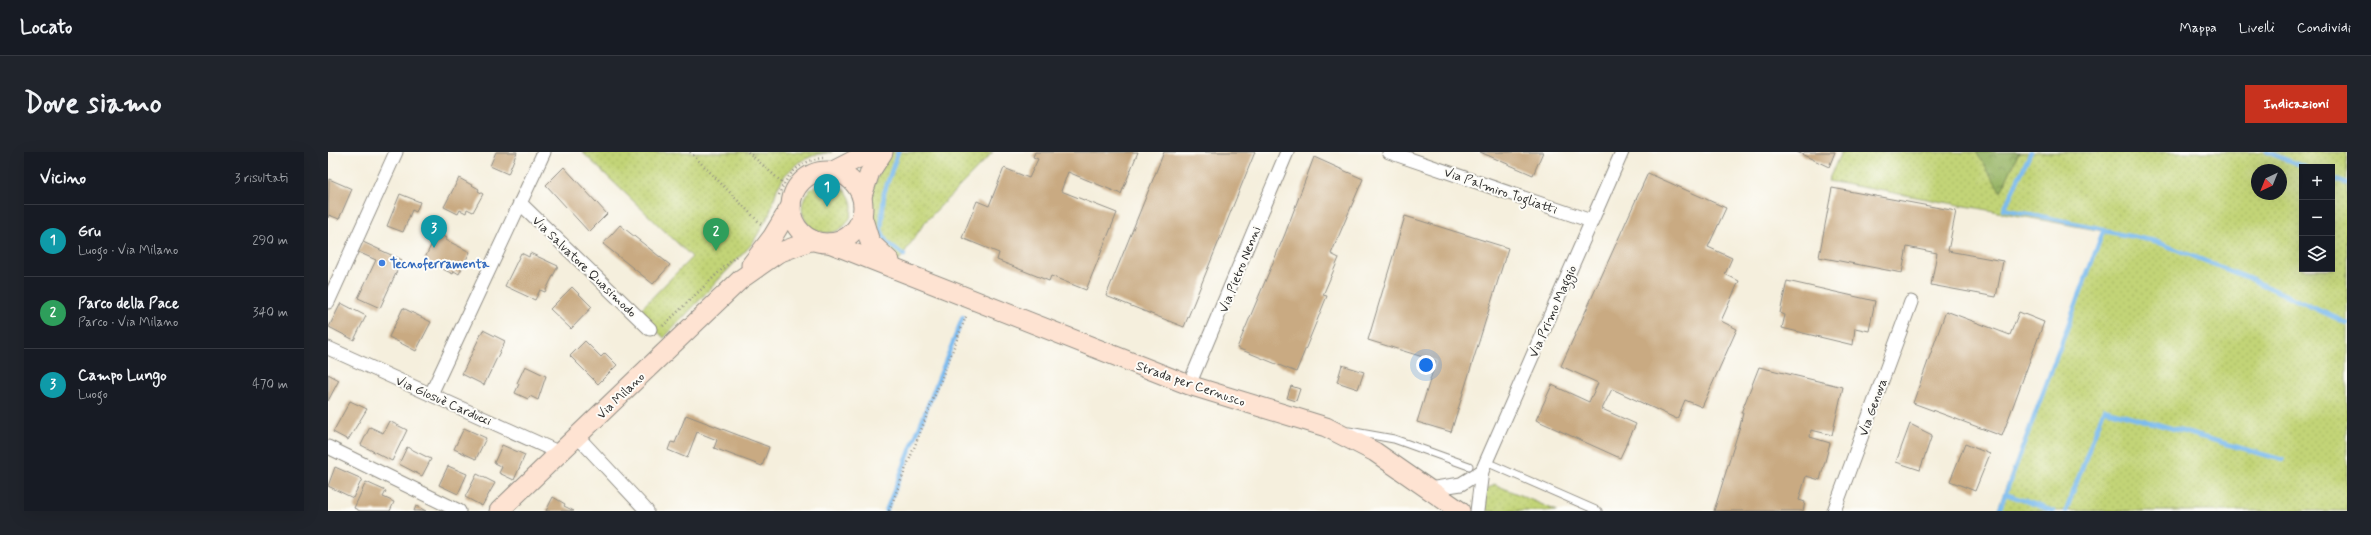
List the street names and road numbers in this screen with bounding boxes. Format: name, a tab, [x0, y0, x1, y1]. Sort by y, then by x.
street label: Via Palmiro Togliatti	[1441, 164, 1560, 221]
street label: Via Salvatore Quasimodo	[528, 213, 640, 322]
street label: Via Pietro Nenni	[1215, 224, 1265, 315]
street label: Via Primo Maggio	[1525, 262, 1583, 361]
street label: Strada per Cernusco	[1134, 358, 1247, 411]
street label: Via Milano	[593, 369, 649, 423]
street label: Via Giosuè Carducci	[393, 373, 494, 430]
street label: Via Genova	[1855, 376, 1892, 439]

